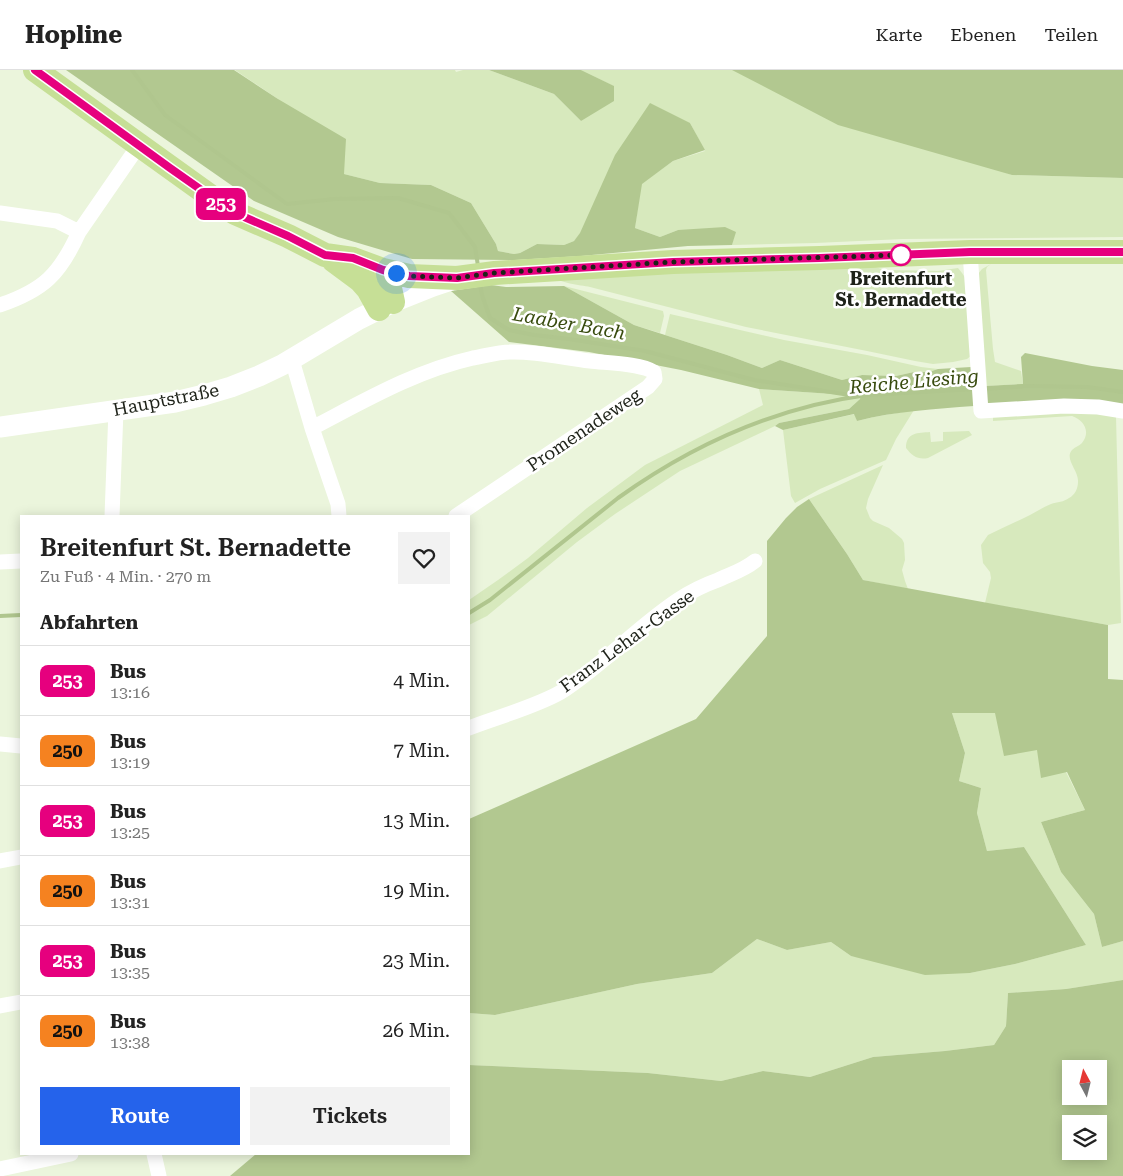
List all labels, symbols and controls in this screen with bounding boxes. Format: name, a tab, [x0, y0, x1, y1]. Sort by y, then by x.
text: Hopline	[25, 21, 122, 49]
text: Karte	[876, 24, 922, 45]
text: Ebenen	[950, 24, 1016, 45]
text: Teilen	[1044, 24, 1098, 45]
line badge: 253	[192, 188, 250, 220]
text: 253	[206, 193, 236, 214]
marker: Breitenfurt St. Bernadette	[890, 244, 912, 266]
your location	[384, 261, 409, 286]
place label: Breitenfurt St. Bernadette	[835, 268, 967, 310]
water label: Laaber Bach	[510, 302, 627, 345]
water label: Reiche Liesing	[847, 364, 980, 399]
street label: Hauptstraße	[111, 379, 221, 420]
street label: Promenadeweg	[523, 383, 645, 476]
button: heart	[398, 532, 450, 584]
text: Breitenfurt St. Bernadette	[40, 534, 351, 562]
text: Zu Fuß · 4 Min. · 270 m	[40, 567, 211, 586]
street label: Franz Lehar-Gasse	[555, 585, 698, 696]
text: Abfahrten	[40, 611, 138, 634]
text: Bus	[110, 660, 146, 683]
text: 4 Min.	[393, 669, 450, 692]
text: 253	[52, 670, 83, 691]
text: 13:16	[110, 683, 150, 702]
text: Bus	[110, 730, 146, 753]
text: 7 Min.	[393, 739, 450, 762]
text: 250	[52, 740, 83, 761]
text: 13:19	[110, 753, 150, 772]
text: Bus	[110, 800, 146, 823]
text: 13 Min.	[383, 809, 450, 832]
text: 253	[52, 810, 83, 831]
text: 13:25	[110, 823, 150, 842]
text: Bus	[110, 870, 146, 893]
text: 19 Min.	[383, 879, 450, 902]
text: 250	[52, 880, 83, 901]
text: 13:31	[110, 893, 150, 912]
text: Bus	[110, 940, 146, 963]
text: 23 Min.	[383, 949, 450, 972]
text: 253	[52, 950, 83, 971]
text: 13:35	[110, 963, 150, 982]
text: Bus	[110, 1010, 146, 1033]
text: 26 Min.	[383, 1019, 450, 1042]
text: 250	[52, 1020, 83, 1041]
text: 13:38	[110, 1033, 150, 1052]
north arrow	[1062, 1060, 1108, 1105]
map controls	[1062, 1060, 1107, 1160]
button: Route	[40, 1087, 240, 1145]
button: Tickets	[250, 1087, 450, 1145]
button: layers	[1062, 1115, 1107, 1160]

